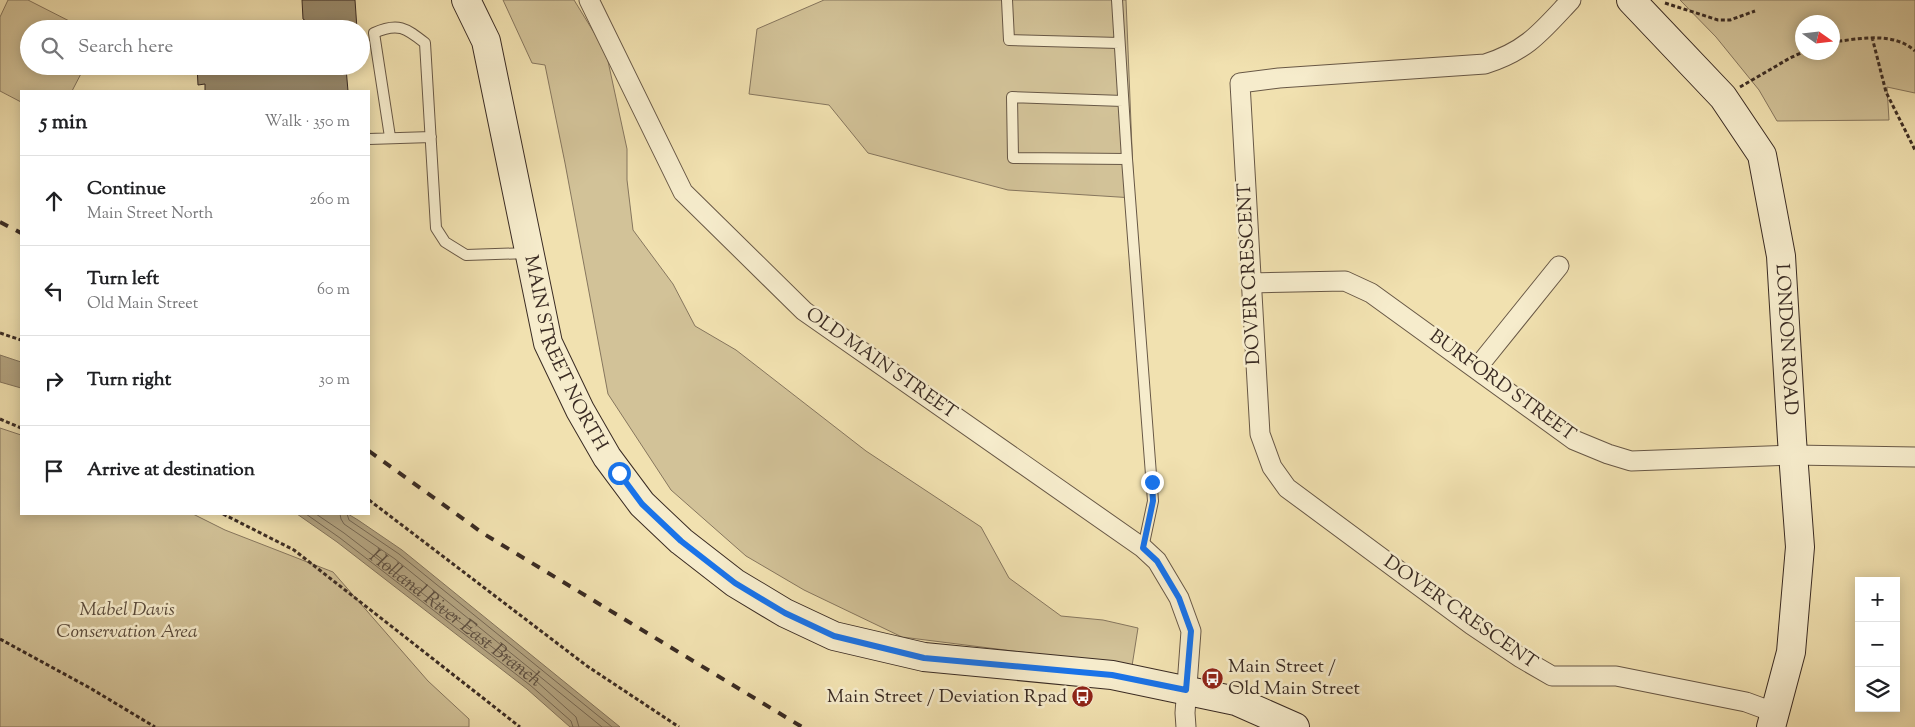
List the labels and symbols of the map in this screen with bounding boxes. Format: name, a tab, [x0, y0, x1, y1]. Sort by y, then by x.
north arrow	[1795, 15, 1840, 60]
street label: DOVER CRESCENT	[1232, 182, 1268, 366]
street label: MAIN STREET NORTH	[517, 253, 614, 456]
street label: LONDON ROAD	[1768, 263, 1804, 416]
street label: OLD MAIN STREET	[800, 301, 962, 427]
street label: BURFORD STREET	[1423, 324, 1581, 448]
route start	[608, 462, 631, 485]
route end	[1141, 471, 1164, 494]
water label: Holland River East Branch	[363, 543, 548, 695]
street label: DOVER CRESCENT	[1378, 550, 1542, 676]
park label: Mabel Davis Conservation Area	[56, 597, 198, 646]
place label: Main Street / Old Main Street	[1228, 654, 1361, 703]
bus stop icon: Main Street / Old Main Street	[1200, 666, 1224, 690]
place label: Main Street / Deviation Rpad	[827, 684, 1067, 711]
bus stop icon: Main Street / Deviation Rpad	[1071, 685, 1095, 709]

